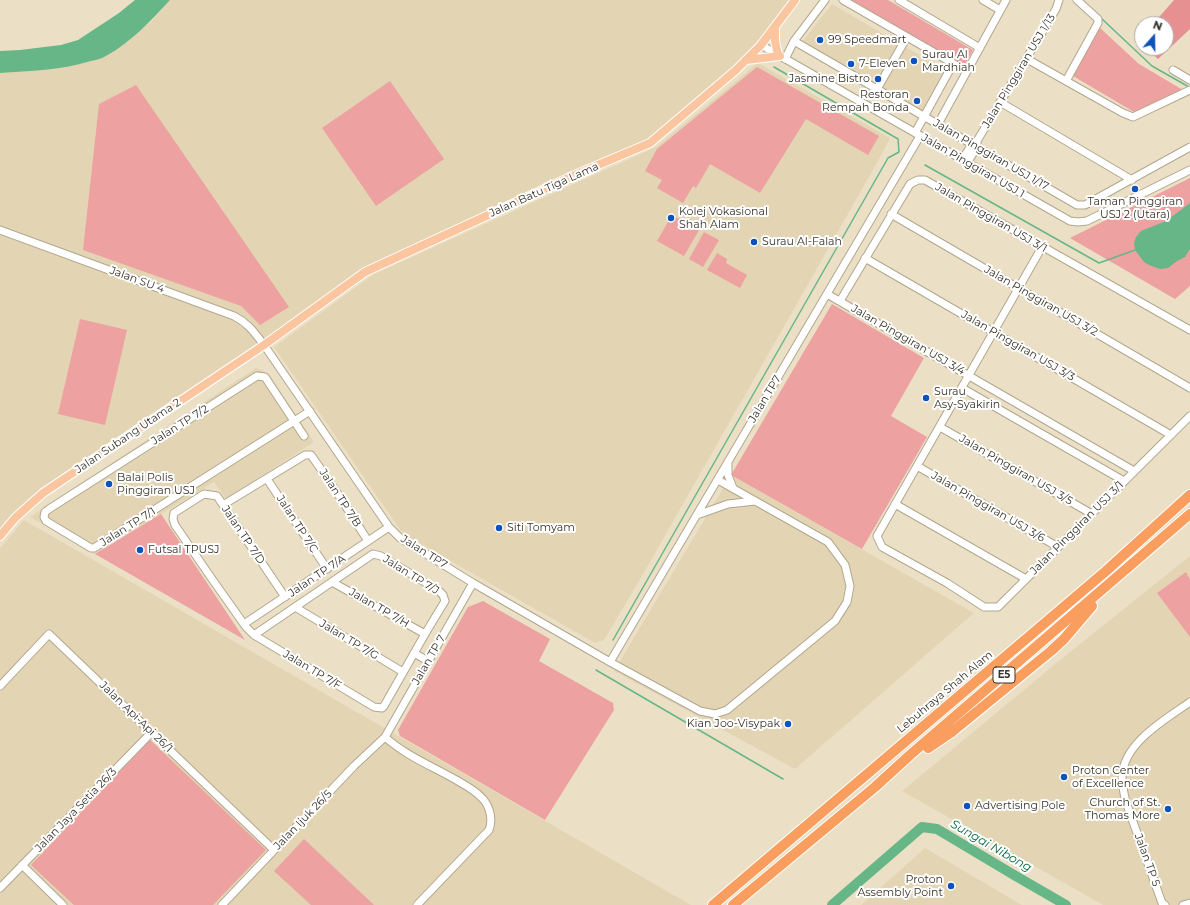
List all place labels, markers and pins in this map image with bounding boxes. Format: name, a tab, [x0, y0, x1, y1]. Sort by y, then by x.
place label: 99 Speedmart	[828, 33, 906, 47]
marker: 99 Speedmart	[815, 35, 825, 45]
place label: Surau Al Mardhiah	[922, 48, 975, 74]
marker: Surau Al Mardhiah	[909, 56, 919, 66]
place label: 7-Eleven	[859, 57, 906, 71]
marker: 7-Eleven	[846, 59, 856, 69]
place label: Jasmine Bistro	[789, 72, 870, 86]
marker: Jasmine Bistro	[873, 74, 883, 84]
place label: Restoran Rempah Bonda	[822, 88, 909, 114]
marker: Restoran Rempah Bonda	[912, 96, 922, 106]
marker: Taman Pinggiran USJ 2 (Utara)	[1130, 184, 1140, 194]
place label: Taman Pinggiran USJ 2 (Utara)	[1087, 195, 1183, 221]
place label: Kolej Vokasional Shah Alam	[679, 205, 768, 231]
marker: Kolej Vokasional Shah Alam	[666, 213, 676, 223]
place label: Surau Al-Falah	[762, 235, 842, 249]
marker: Surau Al-Falah	[749, 237, 759, 247]
place label: Surau Asy-Syakirin	[934, 385, 1000, 411]
marker: Surau Asy-Syakirin	[921, 393, 931, 403]
place label: Balai Polis Pinggiran USJ	[117, 471, 195, 497]
marker: Balai Polis Pinggiran USJ	[104, 479, 114, 489]
place label: Siti Tomyam	[507, 521, 575, 535]
marker: Siti Tomyam	[494, 523, 504, 533]
place label: Futsal TPUSJ	[148, 543, 219, 557]
marker: Futsal TPUSJ	[135, 545, 145, 555]
place label: Kian Joo-Visypak	[687, 717, 780, 731]
marker: Kian Joo-Visypak	[783, 719, 793, 729]
place label: Proton Center of Excellence	[1072, 764, 1149, 790]
marker: Proton Center of Excellence	[1059, 772, 1069, 782]
place label: Church of St. Thomas More	[1085, 796, 1160, 822]
place label: Advertising Pole	[975, 799, 1065, 813]
marker: Advertising Pole	[962, 801, 972, 811]
marker: Church of St. Thomas More	[1163, 804, 1173, 814]
place label: Proton Assembly Point	[857, 873, 943, 899]
marker: Proton Assembly Point	[946, 881, 956, 891]

